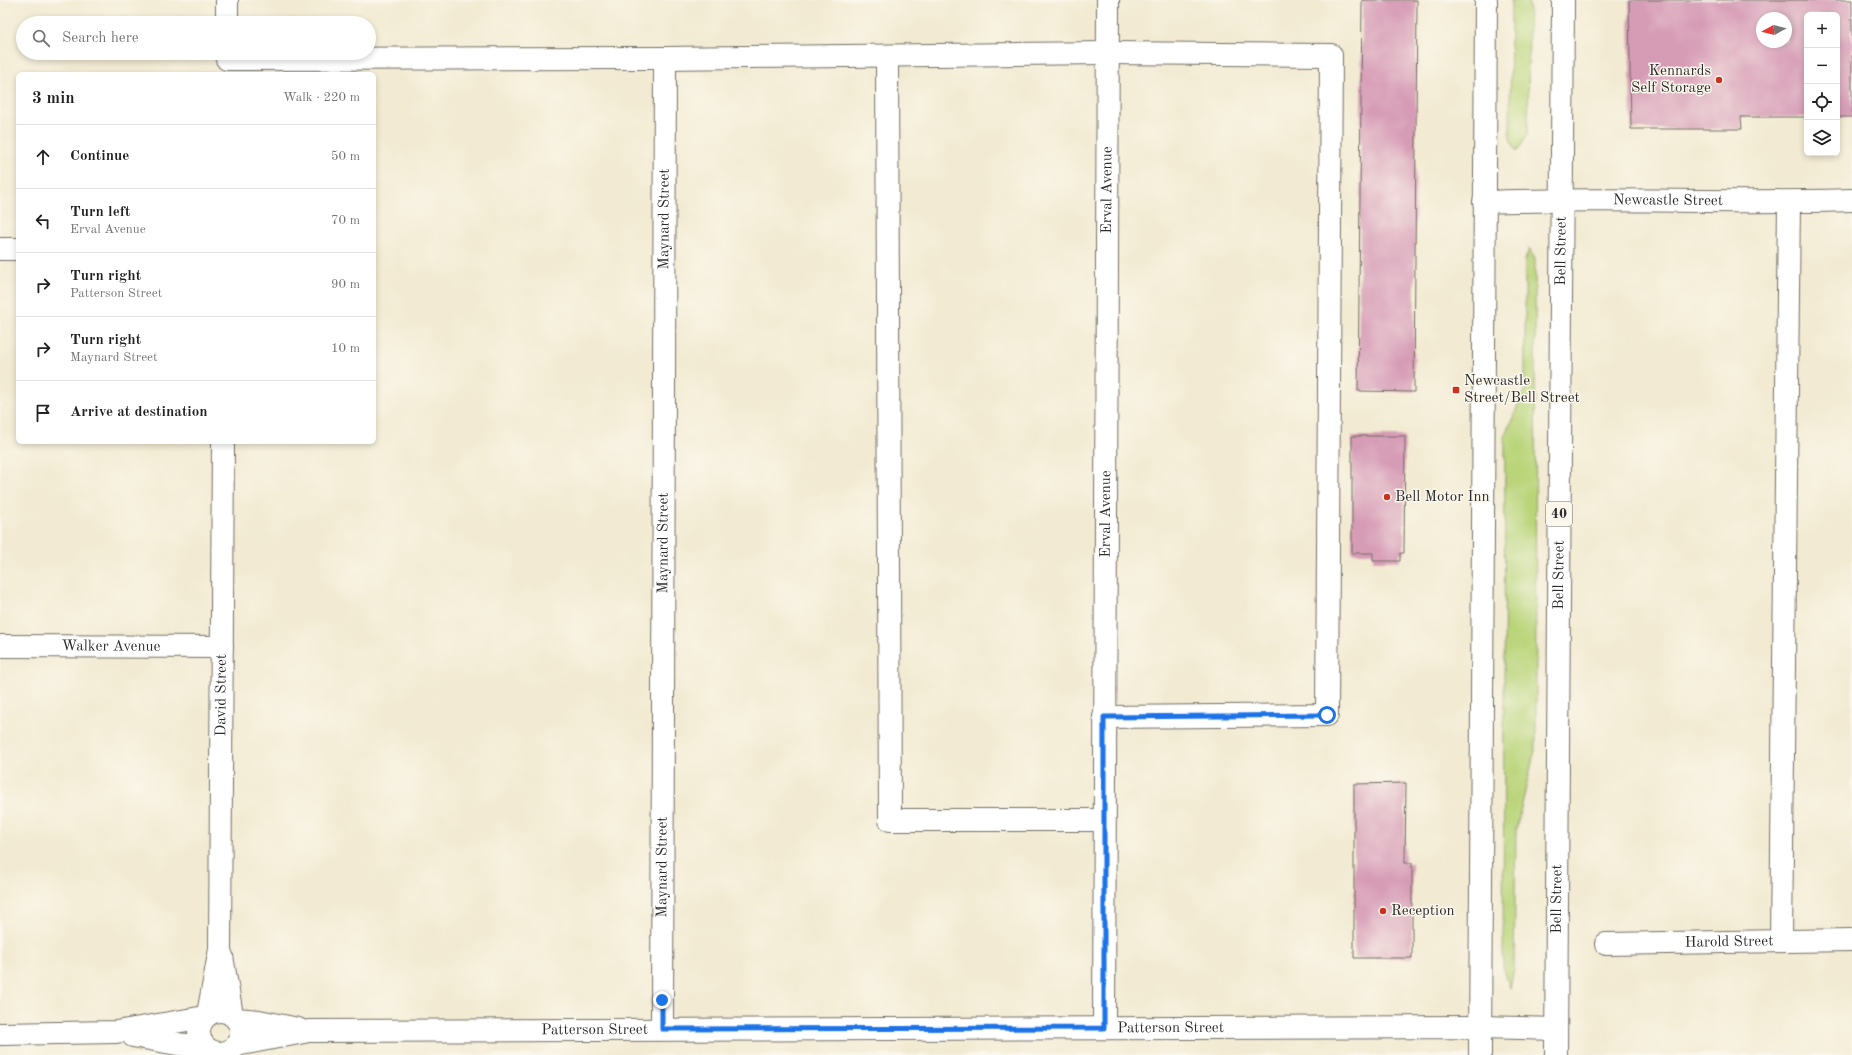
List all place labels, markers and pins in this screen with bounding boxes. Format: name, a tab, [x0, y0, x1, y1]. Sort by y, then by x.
place label: Kennards Self Storage	[1631, 64, 1711, 96]
marker: Kennards Self Storage	[1714, 75, 1724, 85]
place label: Newcastle Street/Bell Street	[1464, 374, 1580, 406]
marker: Newcastle Street/Bell Street	[1451, 385, 1461, 395]
place label: Bell Motor Inn	[1395, 490, 1490, 505]
marker: Bell Motor Inn	[1382, 492, 1392, 502]
place label: Reception	[1391, 904, 1455, 919]
marker: Reception	[1378, 906, 1388, 916]

